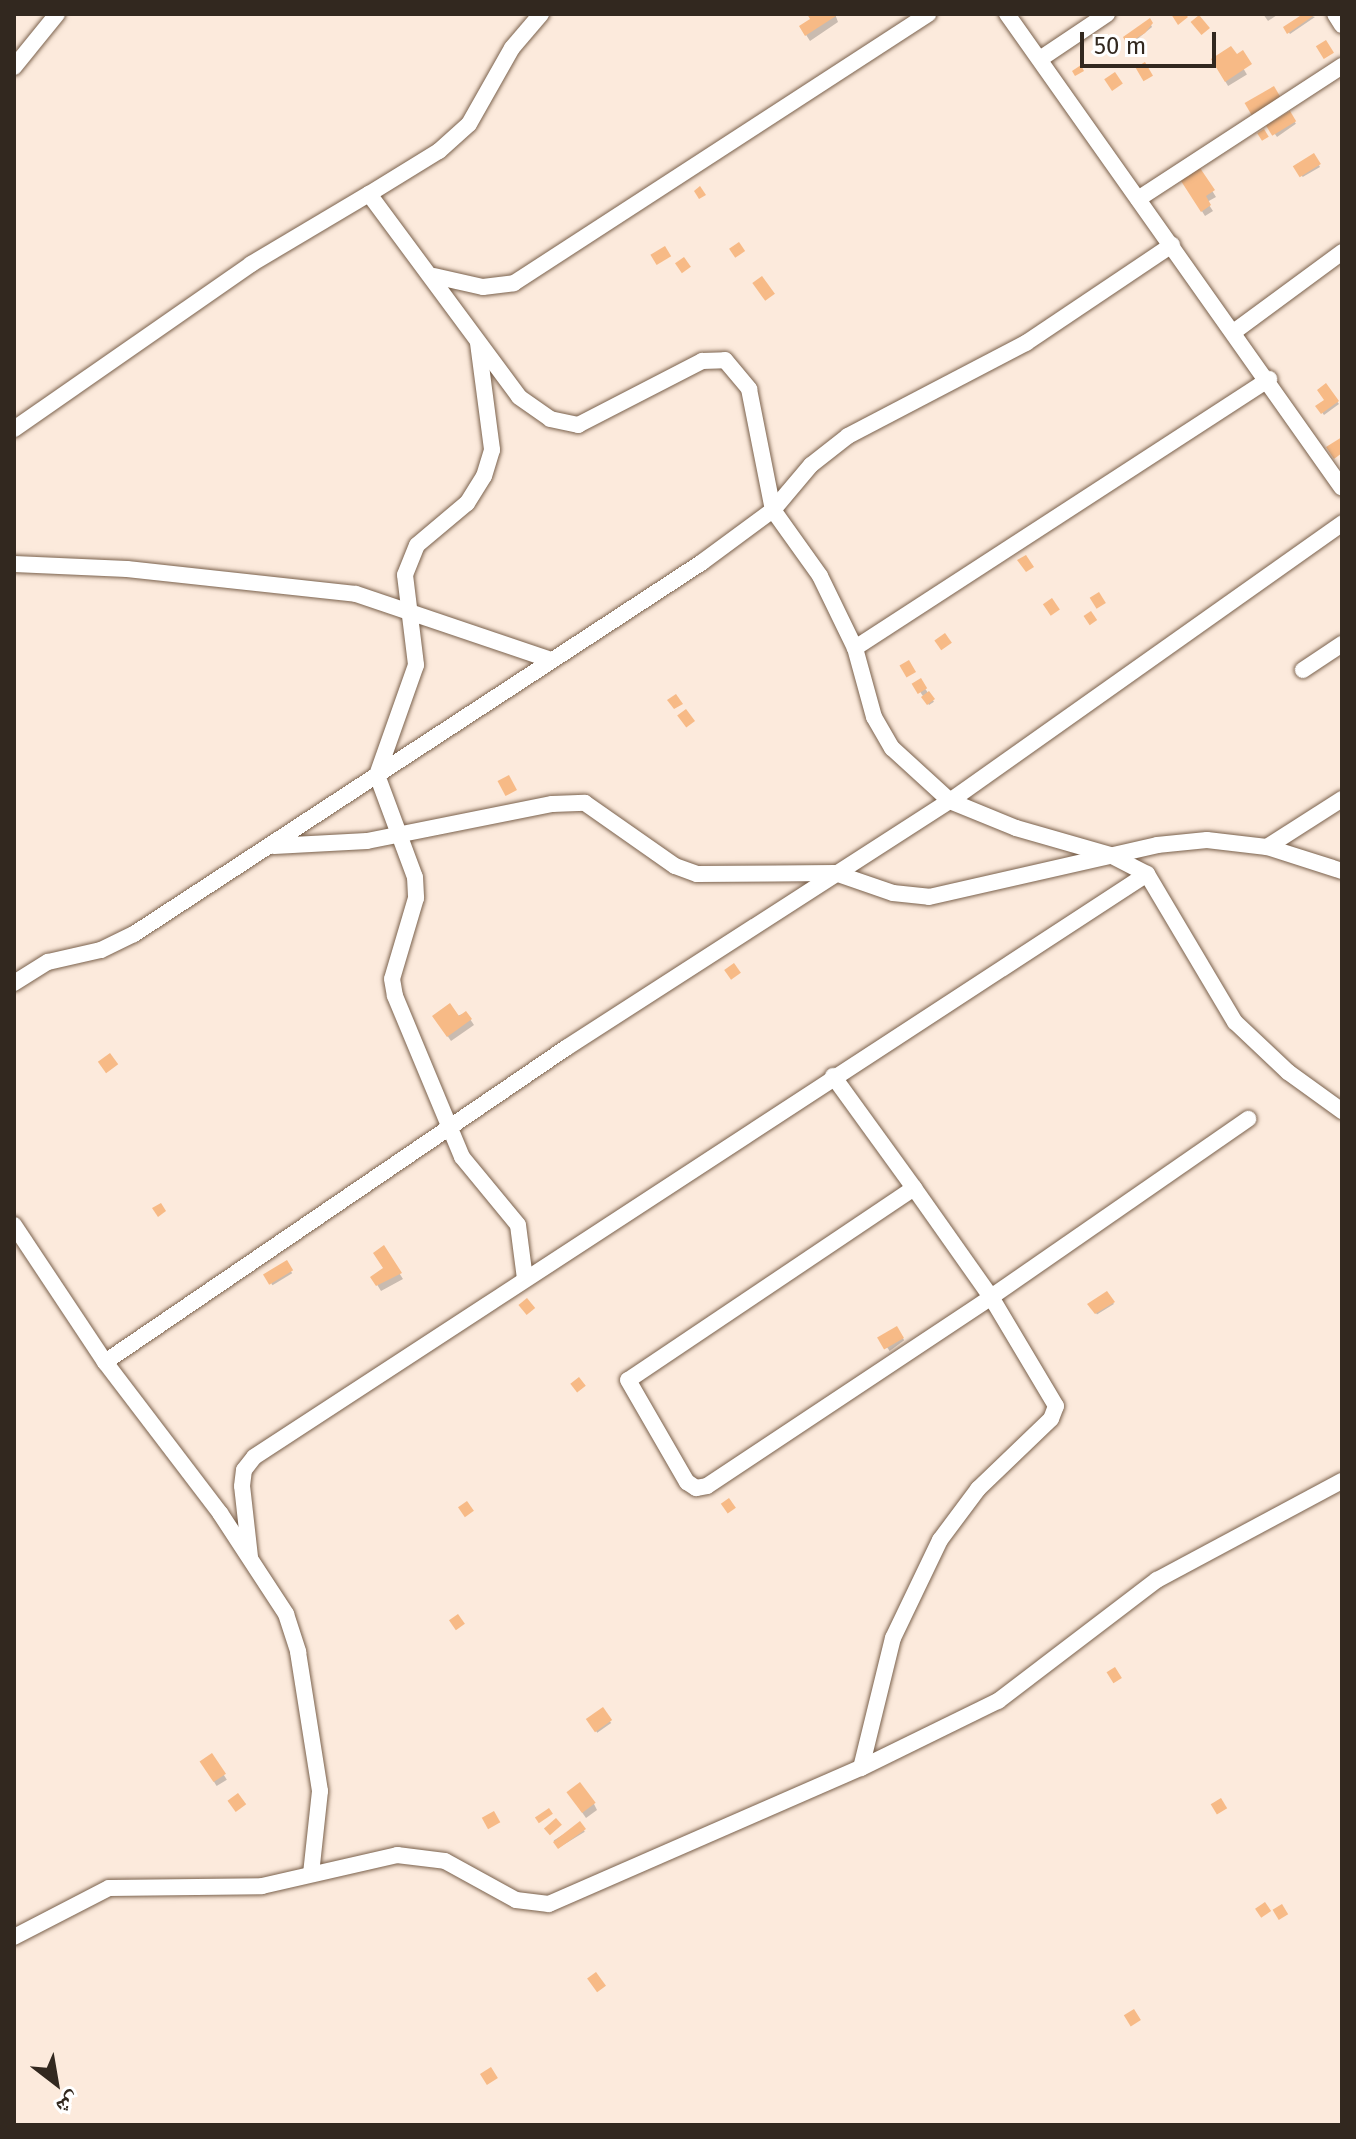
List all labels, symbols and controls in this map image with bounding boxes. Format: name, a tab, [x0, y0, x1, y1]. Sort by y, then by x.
scale bar	[1084, 16, 1220, 66]
text: 50 m	[1094, 32, 1146, 60]
north arrow	[16, 2043, 96, 2123]
text: ش	[52, 2086, 86, 2122]

